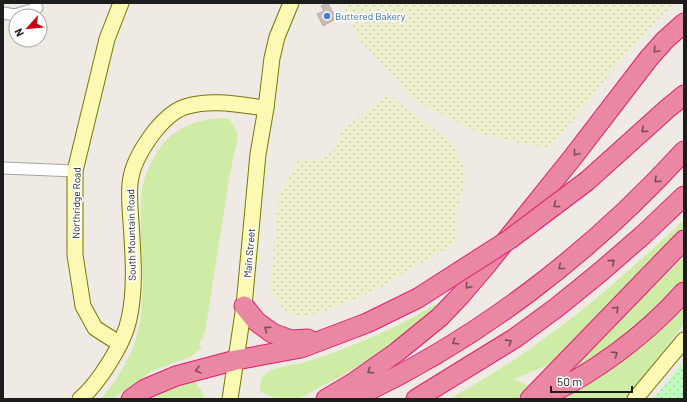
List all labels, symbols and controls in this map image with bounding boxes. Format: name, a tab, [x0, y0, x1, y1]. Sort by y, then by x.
north arrow	[8, 8, 48, 48]
place label: Buttered Bakery	[335, 10, 406, 22]
marker: Buttered Bakery	[322, 11, 332, 21]
text: N	[11, 27, 26, 39]
one-way arrow	[653, 45, 661, 53]
one-way arrow	[641, 125, 649, 132]
one-way arrow	[574, 148, 581, 155]
street label: Northridge Road	[69, 167, 83, 239]
one-way arrow	[654, 175, 662, 182]
street label: South Mountain Road	[124, 189, 138, 281]
one-way arrow	[553, 200, 560, 207]
street label: Main Street	[241, 227, 257, 278]
one-way arrow	[607, 260, 615, 267]
one-way arrow	[558, 262, 565, 269]
one-way arrow	[466, 282, 473, 289]
one-way arrow	[611, 306, 619, 314]
one-way arrow	[265, 327, 272, 334]
one-way arrow	[452, 337, 459, 345]
one-way arrow	[505, 340, 512, 347]
one-way arrow	[611, 351, 618, 358]
one-way arrow	[195, 365, 202, 374]
one-way arrow	[367, 366, 374, 374]
scale bar	[551, 368, 632, 394]
text: 50 m	[557, 374, 582, 388]

